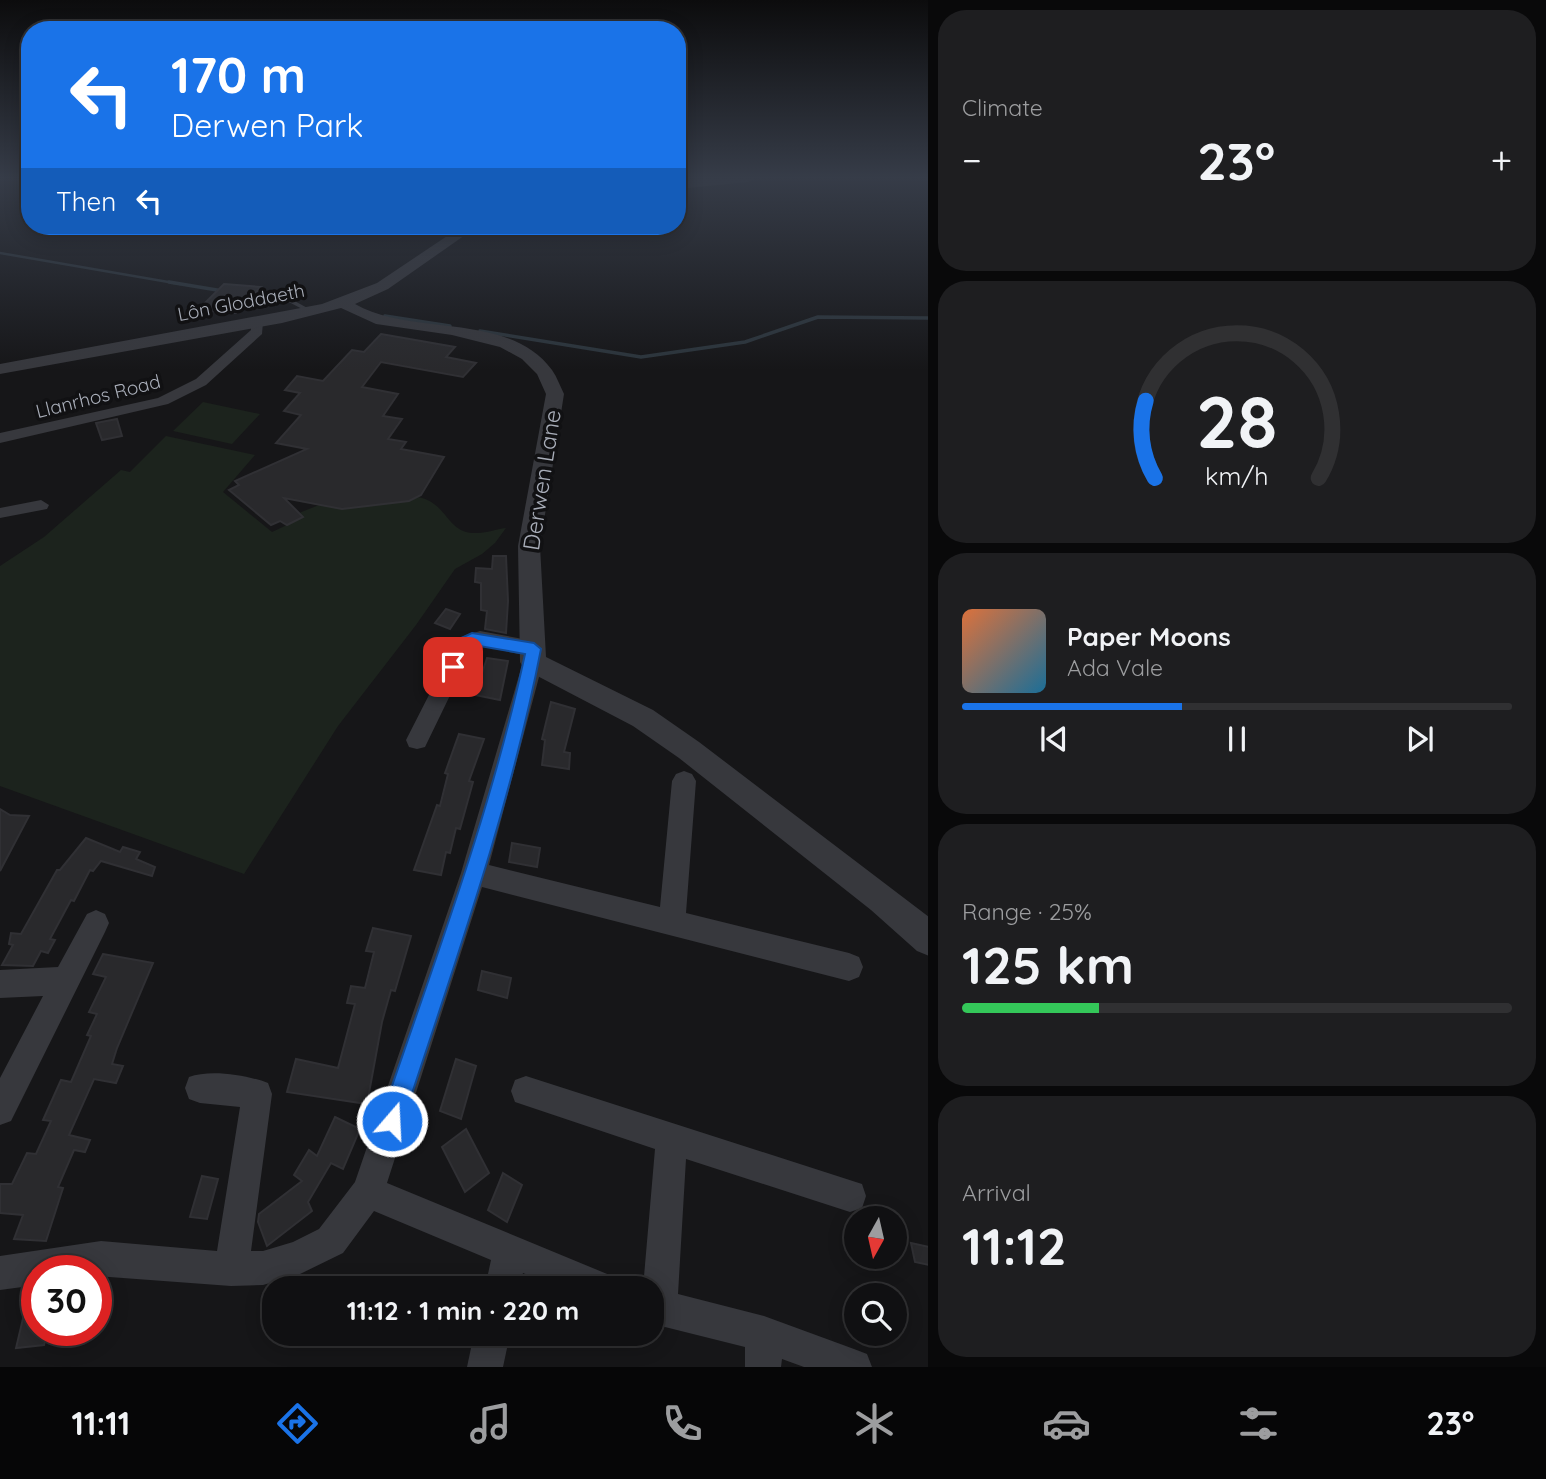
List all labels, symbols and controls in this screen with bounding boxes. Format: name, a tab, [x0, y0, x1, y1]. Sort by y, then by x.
text: 170 m	[171, 44, 306, 105]
icon: left	[56, 49, 147, 140]
text: Climate	[962, 93, 1043, 122]
text: Derwen Park	[171, 105, 363, 145]
text: 23°	[1197, 128, 1275, 193]
text: −	[962, 136, 982, 184]
text: +	[1491, 136, 1512, 184]
icon: left	[130, 182, 168, 220]
text: Then	[56, 185, 116, 218]
street label: Lôn Gloddaeth	[175, 278, 307, 326]
street label: Llanrhos Road	[33, 369, 163, 423]
text: 28	[1196, 376, 1278, 467]
street label: Derwen Lane	[516, 407, 567, 552]
text: km/h	[1205, 460, 1269, 491]
text: Paper Moons	[1067, 620, 1231, 653]
pin	[423, 637, 483, 697]
icon: arrive	[434, 648, 472, 686]
text: Ada Vale	[1067, 653, 1163, 682]
icon: previous	[1035, 720, 1073, 758]
icon: pause	[1218, 720, 1256, 758]
icon: next	[1401, 720, 1439, 758]
text: Range · 25%	[962, 897, 1092, 926]
text: 125 km	[962, 932, 1134, 997]
position arrow	[355, 1084, 429, 1158]
text: Arrival	[962, 1178, 1031, 1207]
north arrow	[844, 1206, 906, 1269]
map controls	[844, 1206, 907, 1346]
text: 11:12	[962, 1213, 1066, 1278]
speed limit sign: 30	[21, 1255, 112, 1346]
button: search	[844, 1283, 907, 1346]
text: 11:12 · 1 min · 220 m	[347, 1294, 579, 1327]
icon: directions	[273, 1399, 322, 1448]
icon: music	[466, 1399, 515, 1448]
icon: phone	[658, 1399, 707, 1448]
icon: climate	[850, 1399, 899, 1448]
icon: car	[1042, 1399, 1091, 1448]
icon: filters	[1234, 1399, 1283, 1448]
text: 11:11	[72, 1403, 130, 1443]
text: 23°	[1426, 1403, 1474, 1443]

